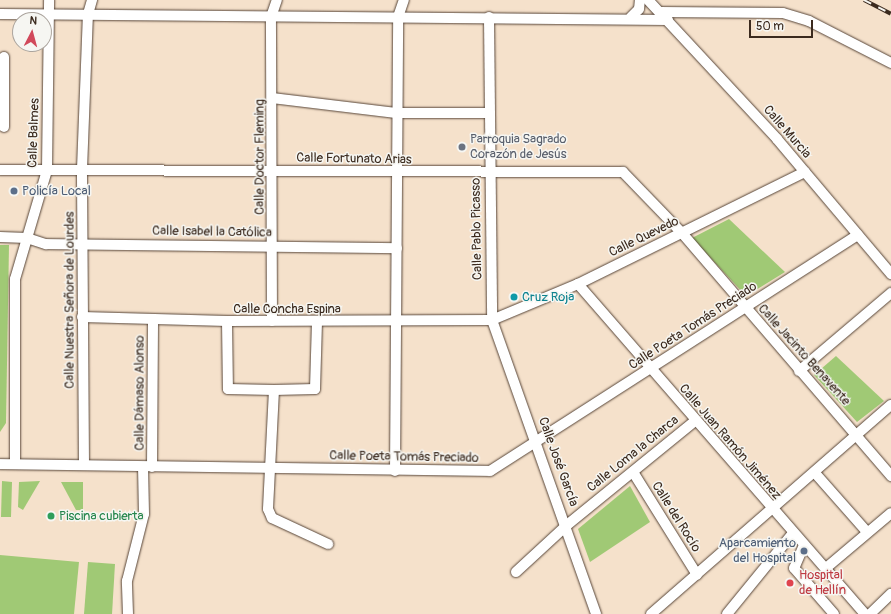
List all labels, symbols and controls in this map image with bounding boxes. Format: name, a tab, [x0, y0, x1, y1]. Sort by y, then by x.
north arrow	[12, 12, 52, 52]
scale bar	[751, 12, 815, 38]
text: N	[29, 14, 38, 27]
text: 50 m	[756, 19, 784, 34]
street label: Calle Balmes	[25, 98, 43, 168]
street label: Calle Doctor Fleming	[252, 99, 268, 215]
street label: Calle Murcia	[760, 102, 814, 162]
place label: Parroquia Sagrado Corazón de Jesús	[470, 132, 566, 163]
marker: Parroquia Sagrado Corazón de Jesús	[457, 142, 467, 152]
street label: Calle Fortunato Arias	[296, 150, 412, 168]
street label: Calle Pablo Picasso	[468, 178, 486, 280]
place label: Policía Local	[22, 183, 91, 199]
marker: Policía Local	[9, 186, 19, 196]
street label: Calle Nuestra Señora de Lourdes	[62, 211, 78, 389]
street label: Calle Quevedo	[607, 213, 681, 261]
street label: Calle Isabel la Católica	[152, 223, 272, 241]
street label: Calle Poeta Tomás Preciado	[626, 279, 760, 373]
place label: Cruz Roja	[522, 289, 574, 305]
marker: Cruz Roja	[509, 292, 519, 302]
street label: Calle Concha Espina	[233, 301, 341, 317]
street label: Calle Jacinto Benavente	[755, 301, 853, 409]
street label: Calle Dámaso Alonso	[132, 335, 148, 451]
street label: Calle Juan Ramón Jiménez	[676, 381, 784, 503]
street label: Calle Loma la Charca	[584, 412, 682, 496]
street label: Calle José García	[535, 415, 581, 509]
street label: Calle Poeta Tomás Preciado	[329, 448, 479, 466]
street label: Calle del Rocío	[648, 479, 704, 555]
place label: Piscina cubierta	[59, 508, 143, 524]
marker: Piscina cubierta	[46, 511, 56, 521]
place label: Aparcamiento del Hospital	[719, 536, 796, 567]
marker: Aparcamiento del Hospital	[799, 546, 809, 556]
place label: Hospital de Hellín	[799, 568, 846, 599]
marker: Hospital de Hellín	[784, 577, 796, 589]

